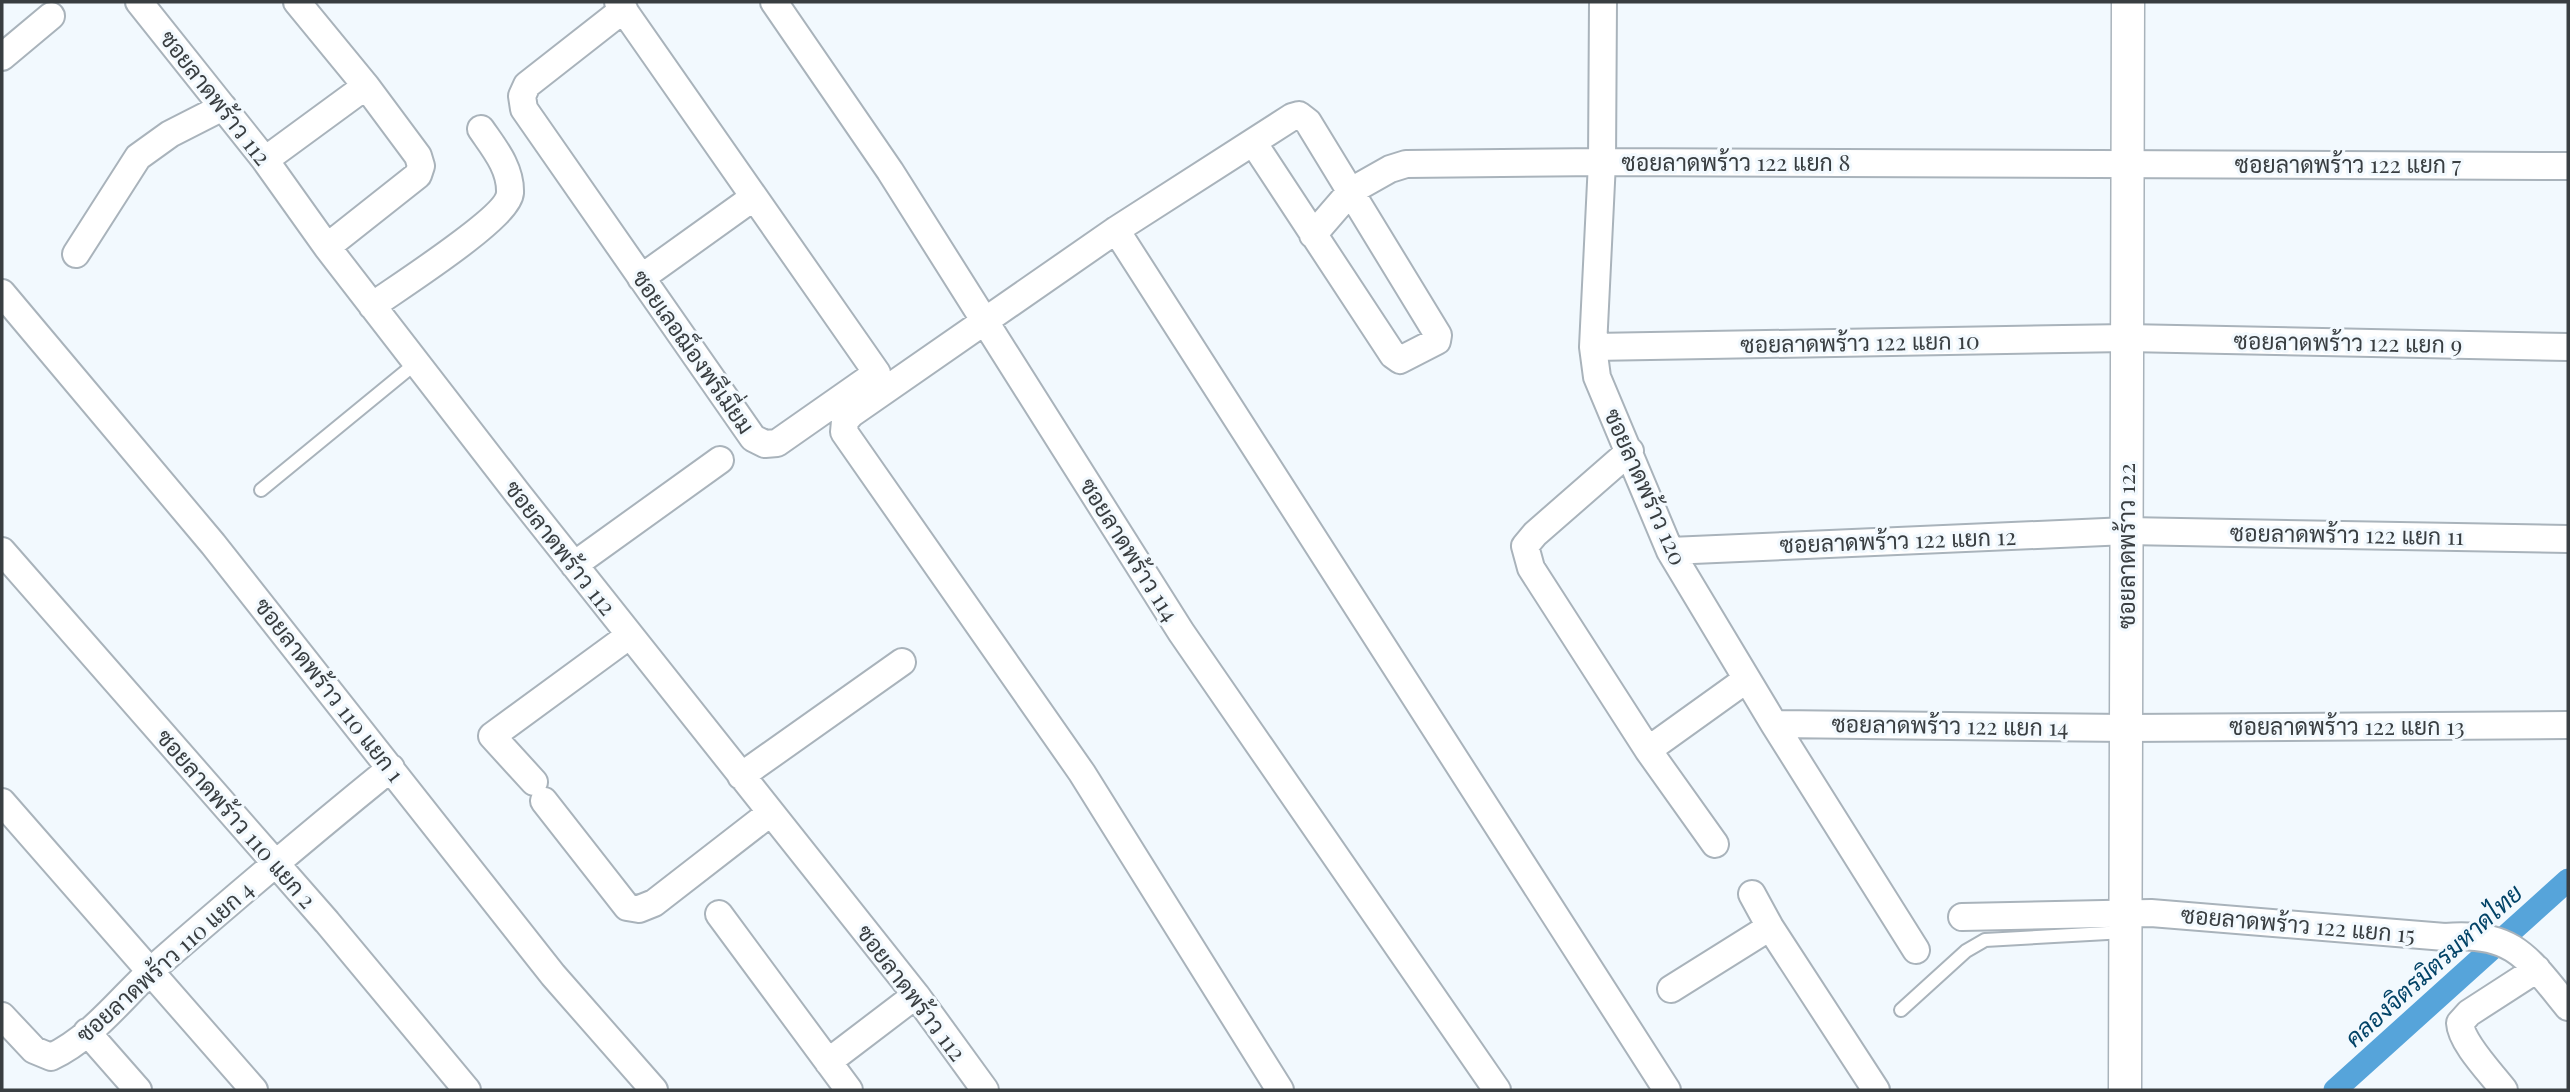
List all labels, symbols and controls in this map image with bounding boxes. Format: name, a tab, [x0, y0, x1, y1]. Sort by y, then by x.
street label: ซอยลาดพร้าว 112	[154, 23, 279, 171]
street label: ซอยลาดพร้าว 122 แยก 8	[1622, 146, 1850, 177]
street label: ซอยลาดพร้าว 122 แยก 7	[2235, 148, 2462, 179]
street label: ซอยเลอฌ็องพรีเมี่ยม	[626, 261, 766, 439]
street label: ซอยลาดพร้าว 122 แยก 10	[1740, 324, 1980, 359]
street label: ซอยลาดพร้าว 122 แยก 9	[2233, 324, 2463, 359]
street label: ซอยลาดพร้าว 120	[1598, 403, 1695, 570]
street label: ซอยลาดพร้าว 122	[2110, 463, 2141, 629]
street label: ซอยลาดพร้าว 114	[1074, 472, 1187, 627]
street label: ซอยลาดพร้าว 112	[499, 473, 624, 621]
street label: ซอยลาดพร้าว 122 แยก 11	[2230, 516, 2465, 551]
street label: ซอยลาดพร้าว 122 แยก 12	[1779, 520, 2017, 559]
street label: ซอยลาดพร้าว 110 แยก 1	[248, 591, 412, 788]
street label: ซอยลาดพร้าว 122 แยก 14	[1831, 707, 2069, 742]
street label: ซอยลาดพร้าว 122 แยก 13	[2229, 710, 2465, 741]
street label: ซอยลาดพร้าว 110 แยก 2	[151, 722, 324, 914]
street label: ซอยลาดพร้าว 110 แยก 4	[69, 873, 259, 1049]
water label: คลองจิตรมิตรมหาดไทย	[2337, 876, 2528, 1053]
street label: ซอยลาดพร้าว 122 แยก 15	[2180, 898, 2416, 949]
street label: ซอยลาดพร้าว 112	[851, 918, 974, 1067]

